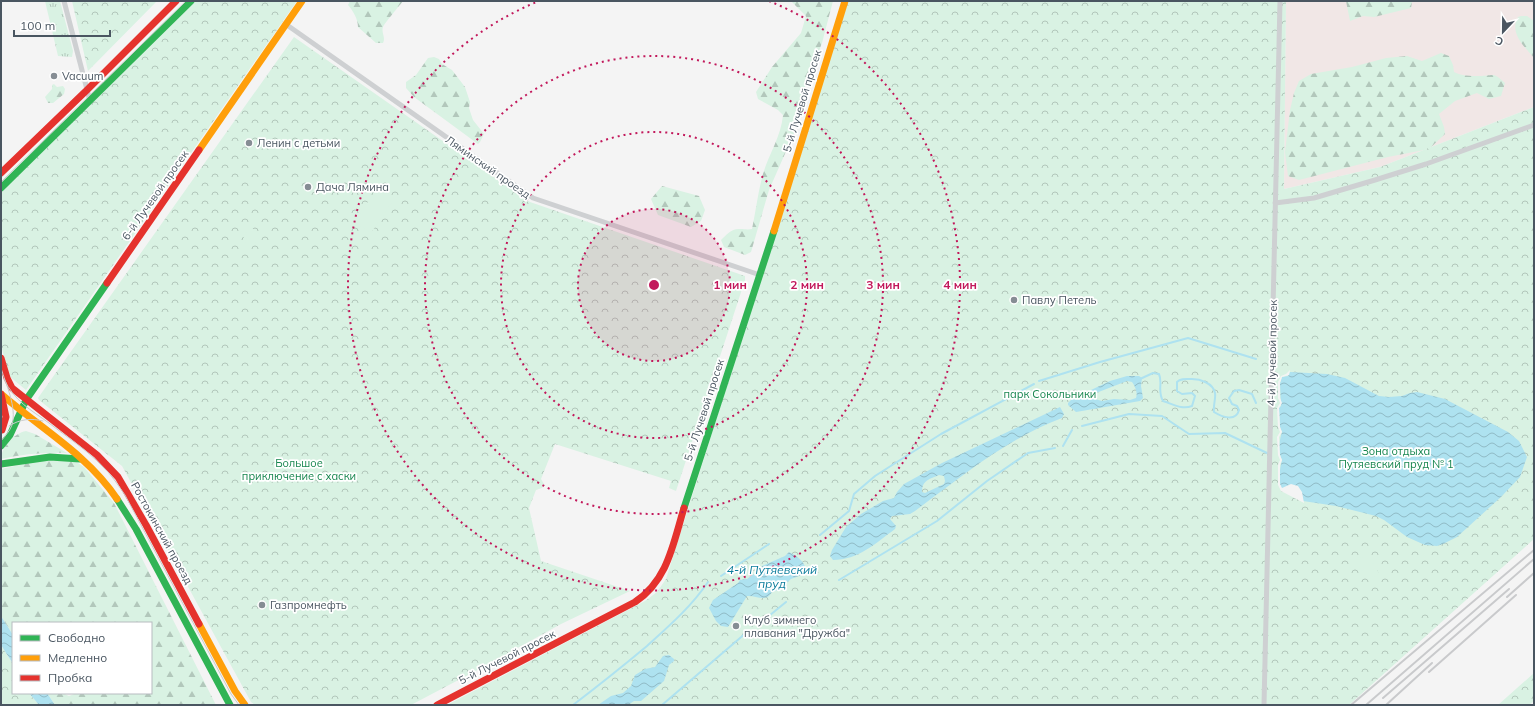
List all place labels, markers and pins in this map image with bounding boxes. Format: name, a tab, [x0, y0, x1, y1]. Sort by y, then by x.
place label: Vacuum	[62, 69, 103, 83]
marker: Vacuum	[49, 71, 59, 81]
place label: Ленин с детьми	[257, 136, 340, 150]
marker: Ленин с детьми	[244, 138, 254, 148]
place label: Дача Лямина	[316, 180, 389, 194]
marker: Дача Лямина	[303, 182, 313, 192]
centre of rings	[647, 278, 661, 292]
place label: Павлу Петель	[1022, 293, 1097, 307]
marker: Павлу Петель	[1009, 295, 1019, 305]
place label: Газпромнефть	[270, 598, 347, 612]
marker: Газпромнефть	[257, 600, 267, 610]
place label: Клуб зимнего плавания "Дружба"	[744, 613, 850, 640]
marker: Клуб зимнего плавания "Дружба"	[731, 621, 741, 631]

